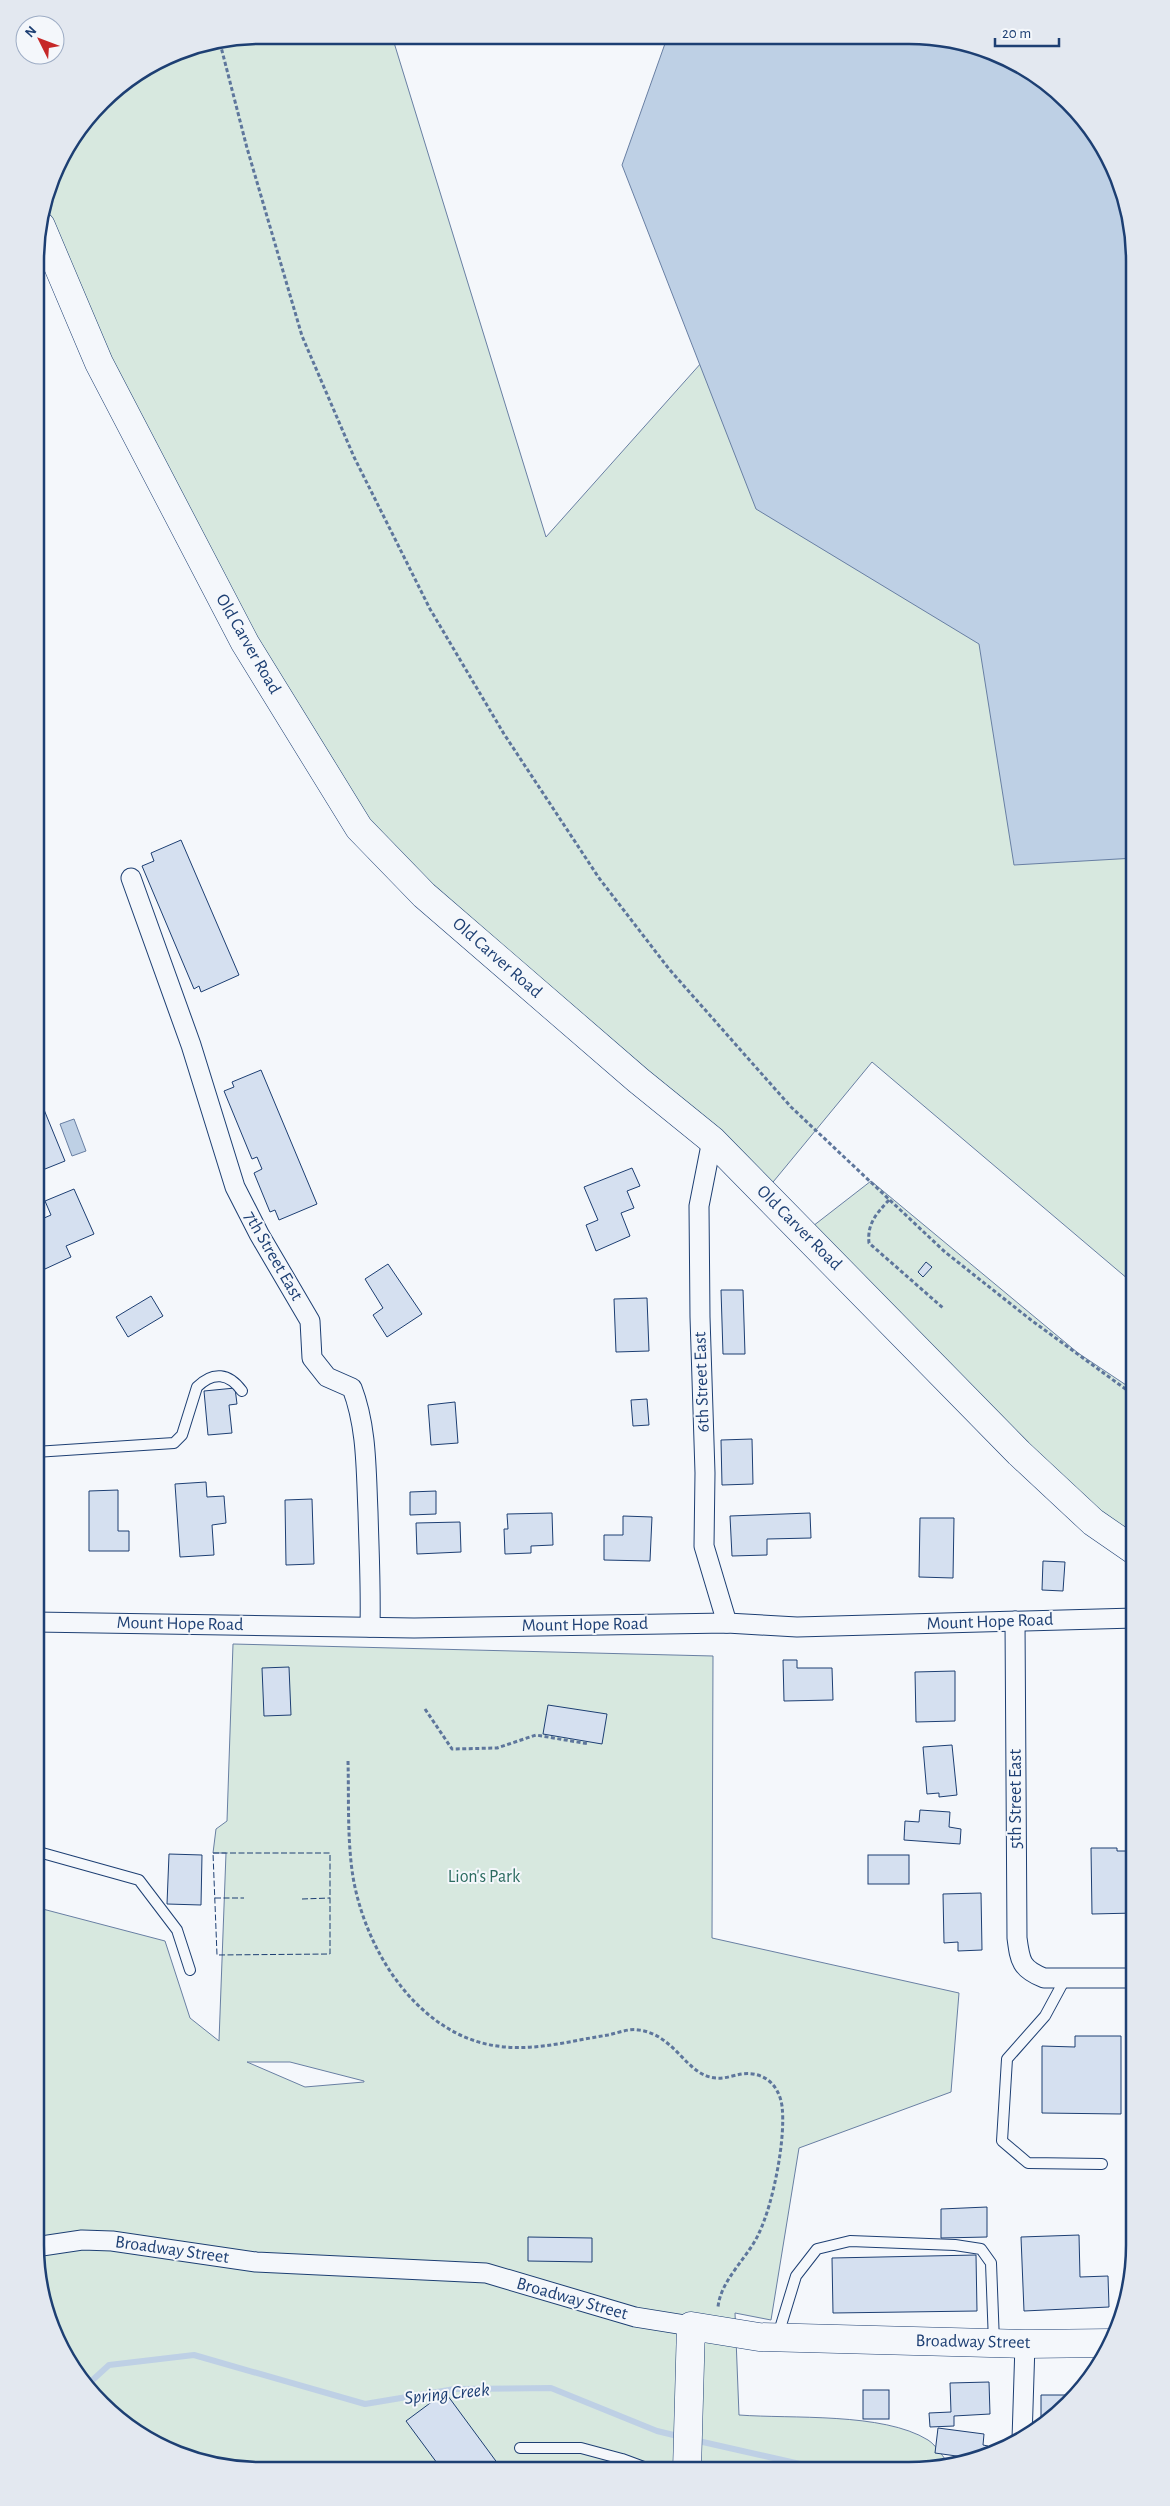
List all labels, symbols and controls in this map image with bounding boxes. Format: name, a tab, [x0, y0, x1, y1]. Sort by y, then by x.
north arrow	[15, 15, 65, 65]
scale bar	[995, 15, 1059, 47]
text: N	[23, 24, 40, 40]
text: 20 m	[1002, 26, 1031, 41]
street label: Old Carver Road	[212, 591, 284, 697]
street label: Old Carver Road	[449, 914, 545, 1002]
street label: Old Carver Road	[753, 1182, 845, 1274]
street label: 7th Street East	[240, 1208, 306, 1304]
street label: 6th Street East	[691, 1331, 713, 1433]
street label: Mount Hope Road	[926, 1611, 1054, 1633]
street label: Mount Hope Road	[117, 1614, 243, 1634]
street label: Mount Hope Road	[522, 1615, 648, 1635]
street label: 5th Street East	[1007, 1749, 1025, 1849]
park label: Lion's Park	[448, 1868, 521, 1886]
street label: Broadway Street	[114, 2233, 230, 2267]
street label: Broadway Street	[514, 2275, 630, 2324]
street label: Broadway Street	[916, 2332, 1031, 2352]
water label: Spring Creek	[403, 2380, 491, 2408]

